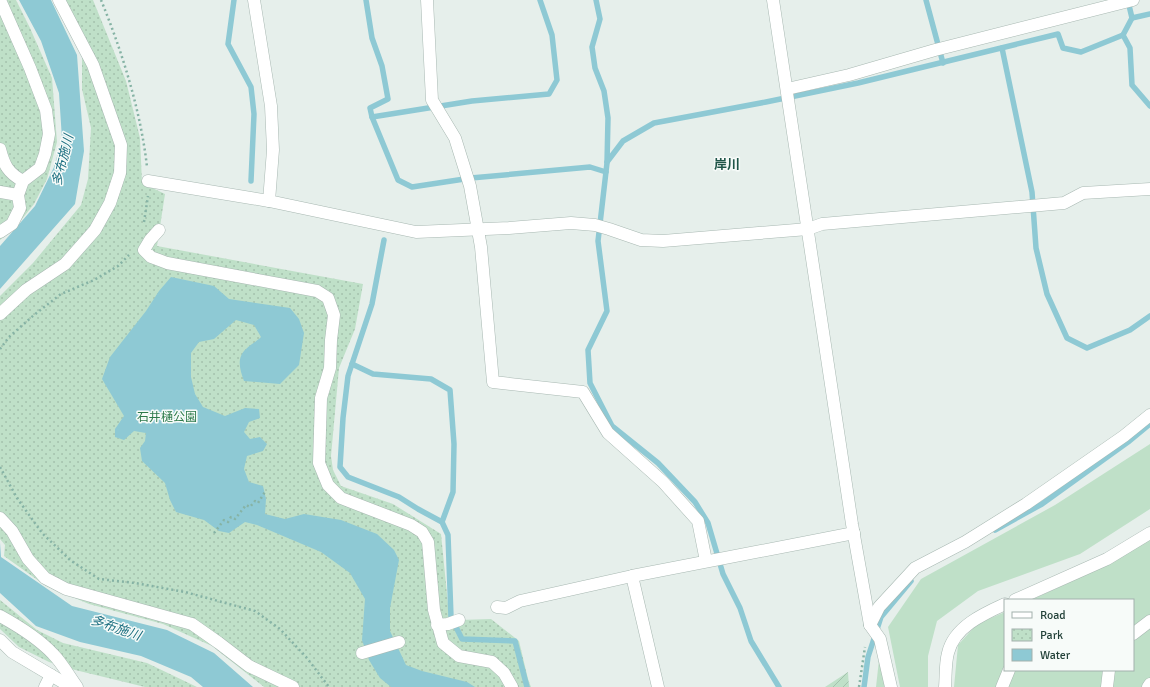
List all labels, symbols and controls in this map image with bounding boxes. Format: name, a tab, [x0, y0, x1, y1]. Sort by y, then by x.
water label: 多布施川	[49, 131, 78, 187]
district label: 岸川	[714, 157, 740, 173]
park label: 石井樋公園	[137, 410, 197, 425]
legend	[1004, 599, 1134, 671]
text: Road	[1040, 608, 1066, 623]
water label: 多布施川	[88, 612, 145, 645]
text: Park	[1040, 628, 1063, 643]
text: Water	[1040, 648, 1071, 663]

